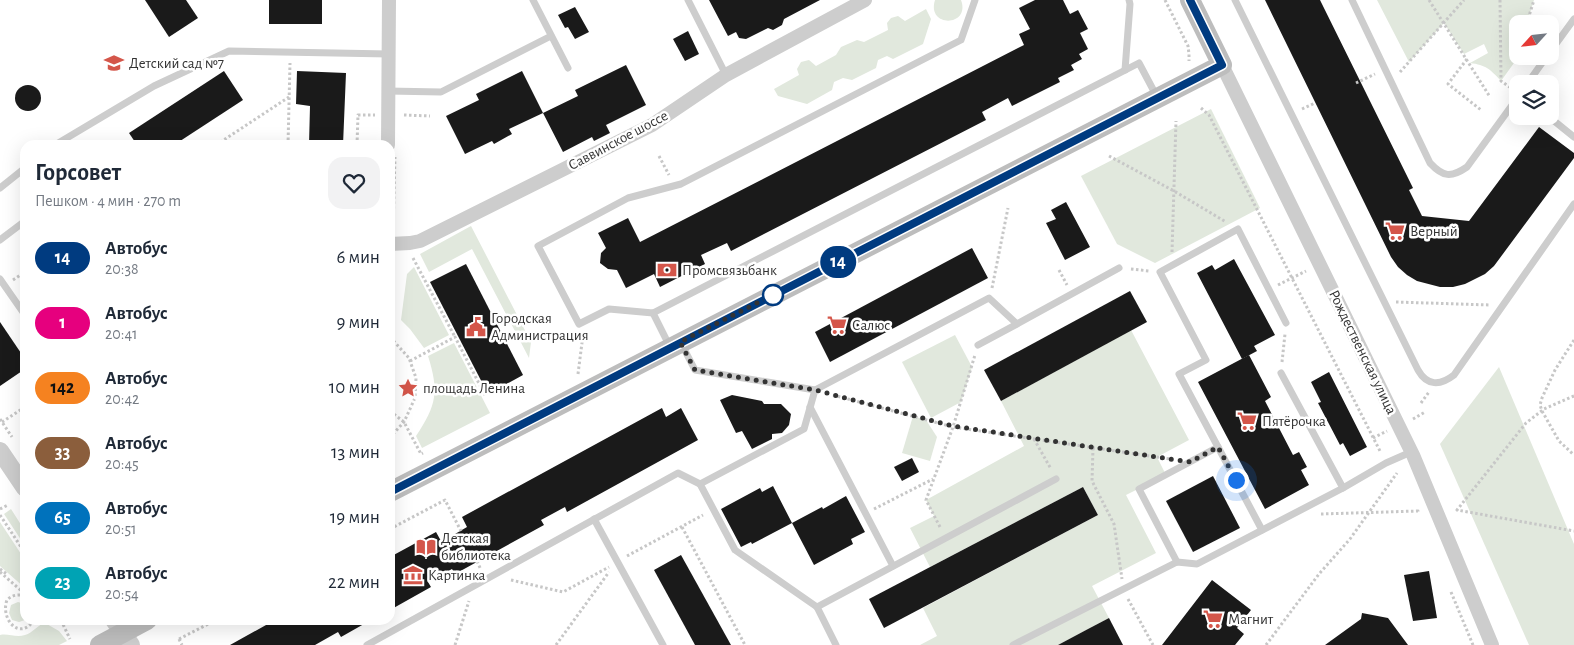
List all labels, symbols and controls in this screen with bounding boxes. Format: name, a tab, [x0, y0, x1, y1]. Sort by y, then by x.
north arrow	[1509, 15, 1559, 65]
map controls	[1509, 15, 1559, 125]
school or university icon: Детский сад №7	[103, 52, 125, 74]
place label: Детский сад №7	[129, 56, 224, 71]
button: layers	[1509, 75, 1559, 125]
street label: Саввинское шоссе	[566, 108, 671, 173]
button: heart	[328, 157, 380, 209]
text: Горсовет	[35, 161, 121, 185]
text: Пешком · 4 мин · 270 m	[35, 193, 181, 209]
supermarket icon: Верный	[1384, 220, 1406, 242]
place label: Верный	[1410, 224, 1458, 239]
text: Автобус	[105, 239, 168, 258]
line badge: 14	[816, 246, 860, 278]
text: 6 мин	[336, 248, 380, 267]
text: 14	[55, 249, 70, 267]
text: 14	[830, 253, 846, 271]
bank icon: Промсвязьбанк	[656, 259, 678, 281]
text: 20:38	[105, 261, 139, 277]
place label: Промсвязьбанк	[682, 263, 777, 278]
unlabelled marker	[762, 284, 784, 306]
street label: Рождественская улица	[1326, 288, 1399, 417]
text: Автобус	[105, 304, 168, 323]
place label: Городская Администрация	[491, 311, 589, 343]
text: 9 мин	[336, 313, 380, 332]
text: 1	[59, 314, 66, 332]
supermarket icon: Салюс	[826, 314, 848, 336]
public building icon: Городская Администрация	[465, 316, 487, 338]
place label: Салюс	[852, 318, 890, 333]
text: 20:41	[105, 326, 138, 342]
text: Автобус	[105, 369, 168, 388]
place icon: площадь Ленина	[397, 377, 419, 399]
text: 10 мин	[329, 378, 380, 397]
text: 142	[50, 379, 75, 397]
place label: площадь Ленина	[423, 381, 525, 396]
text: 20:42	[105, 391, 139, 407]
supermarket icon: Пятёрочка	[1236, 410, 1258, 432]
place label: Пятёрочка	[1262, 414, 1326, 429]
text: Автобус	[105, 434, 168, 453]
text: 13 мин	[331, 443, 380, 462]
text: 33	[55, 444, 70, 462]
text: 20:45	[105, 456, 139, 472]
your location	[1224, 468, 1249, 493]
text: Автобус	[105, 499, 168, 518]
text: 19 мин	[330, 508, 380, 527]
text: 65	[54, 509, 71, 527]
text: 20:51	[105, 521, 137, 537]
place label: Детская библиотека	[441, 531, 511, 563]
library icon: Детская библиотека	[415, 536, 437, 558]
text: Автобус	[105, 564, 168, 583]
museum icon: Картинка	[402, 564, 424, 586]
place label: Картинка	[428, 568, 486, 583]
text: 22 мин	[328, 573, 380, 592]
text: 23	[54, 574, 71, 592]
text: 20:54	[105, 586, 139, 602]
supermarket icon: Магнит	[1202, 608, 1224, 630]
place label: Магнит	[1228, 612, 1274, 627]

